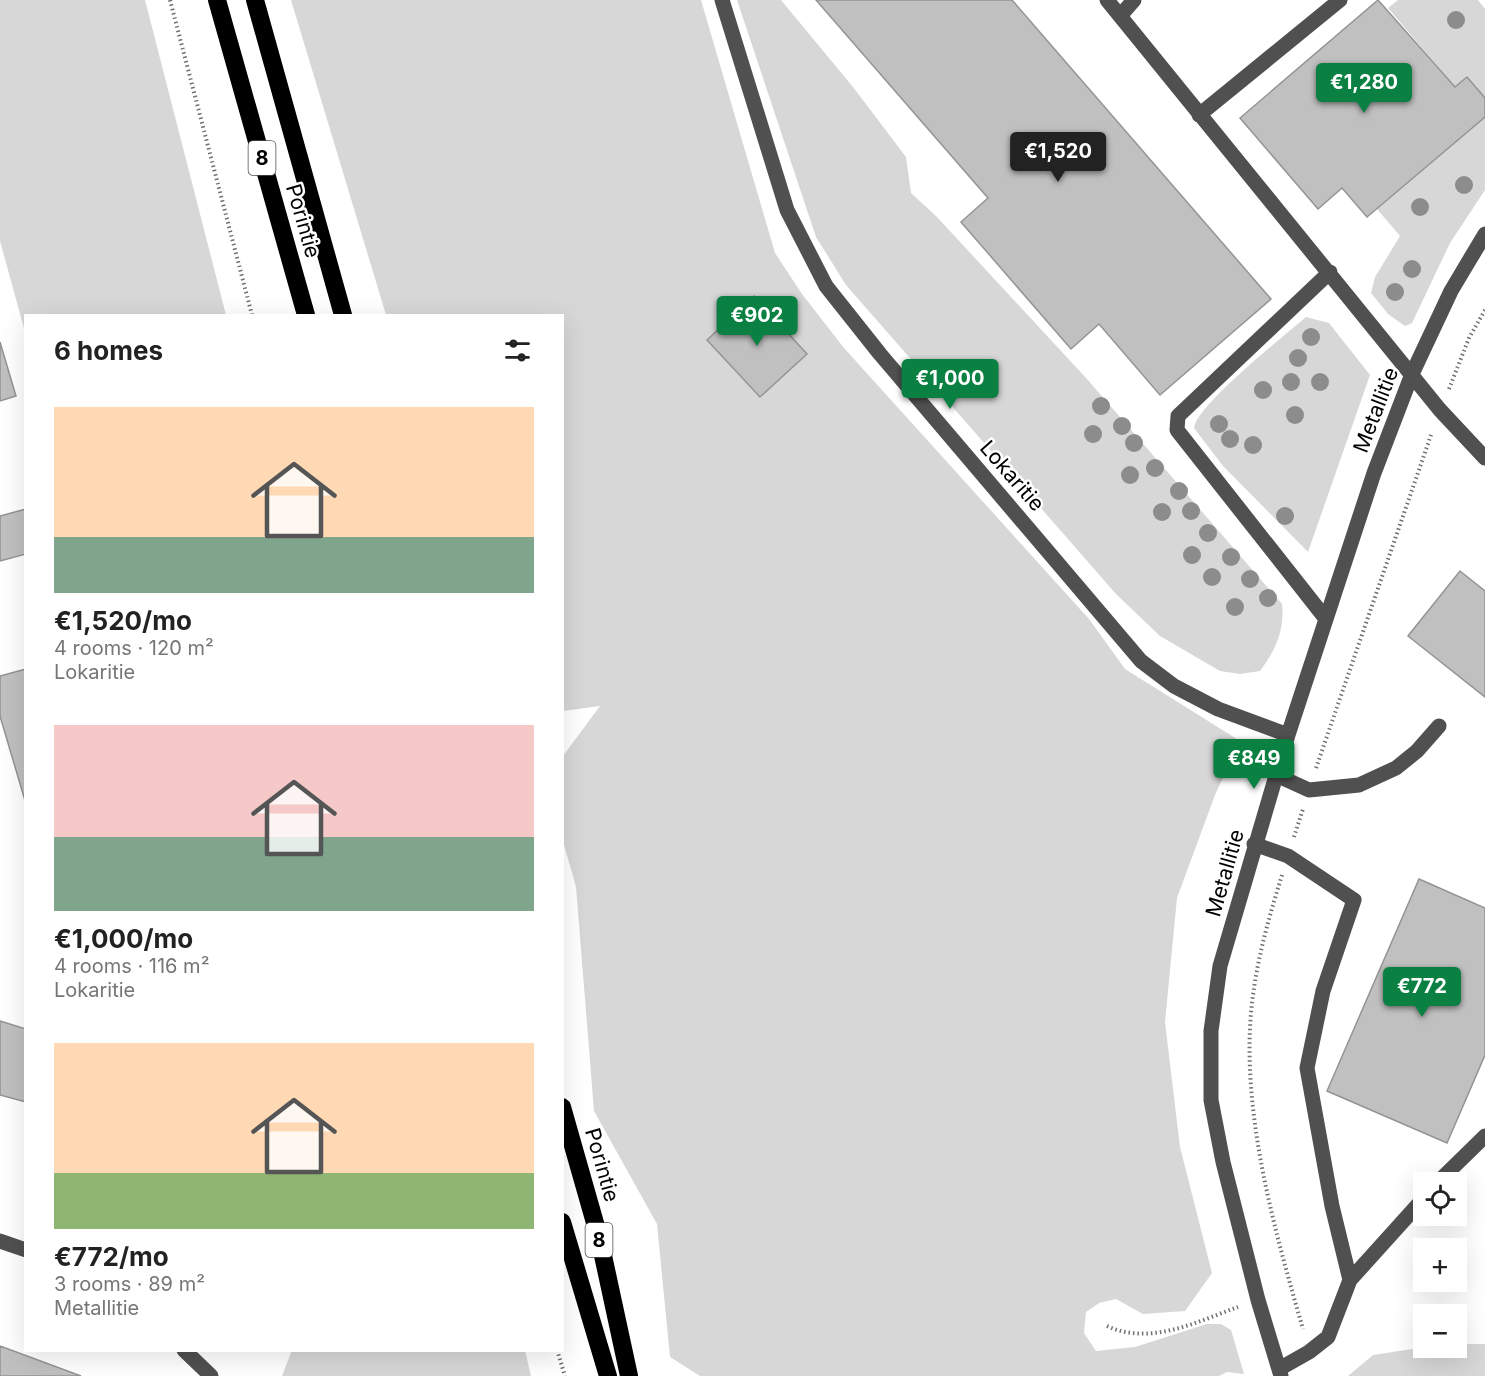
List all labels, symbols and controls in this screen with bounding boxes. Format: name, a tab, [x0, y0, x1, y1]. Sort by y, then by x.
pin: €1,280	[1315, 63, 1413, 114]
text: €1,280	[1330, 70, 1398, 94]
pin: €1,520	[1009, 132, 1107, 183]
text: €1,520	[1024, 139, 1092, 163]
road number: 8	[248, 141, 276, 175]
street label: Porintie	[281, 181, 326, 261]
pin: €902	[721, 296, 793, 347]
text: €902	[731, 303, 783, 327]
icon: filters	[501, 334, 534, 367]
text: 6 homes	[54, 335, 163, 366]
pin: €1,000	[901, 359, 999, 410]
street label: Metallitie	[1348, 364, 1403, 456]
text: €1,000	[916, 366, 984, 390]
street label: Lokaritie	[975, 435, 1050, 516]
icon: home	[240, 446, 348, 554]
text: €1,520/mo	[54, 605, 192, 636]
text: 4 rooms · 120 m²	[54, 636, 214, 660]
text: Lokaritie	[54, 660, 135, 684]
pin: €849	[1218, 739, 1290, 790]
text: €849	[1227, 746, 1281, 770]
icon: home	[240, 764, 348, 872]
street label: Metallitie	[1200, 826, 1249, 919]
text: €1,000/mo	[54, 923, 193, 954]
text: 4 rooms · 116 m²	[54, 954, 209, 978]
pin: €772	[1386, 967, 1458, 1018]
text: €772	[1397, 974, 1447, 998]
text: Lokaritie	[54, 978, 135, 1002]
icon: home	[240, 1082, 348, 1190]
street label: Porintie	[580, 1125, 625, 1205]
map controls	[1413, 1172, 1467, 1358]
button: locate	[1413, 1172, 1467, 1226]
road number: 8	[586, 1223, 612, 1257]
button: +	[1413, 1238, 1467, 1292]
text: €772/mo	[54, 1241, 169, 1272]
text: 3 rooms · 89 m²	[54, 1272, 205, 1296]
text: Metallitie	[54, 1296, 139, 1320]
button: −	[1413, 1304, 1467, 1358]

